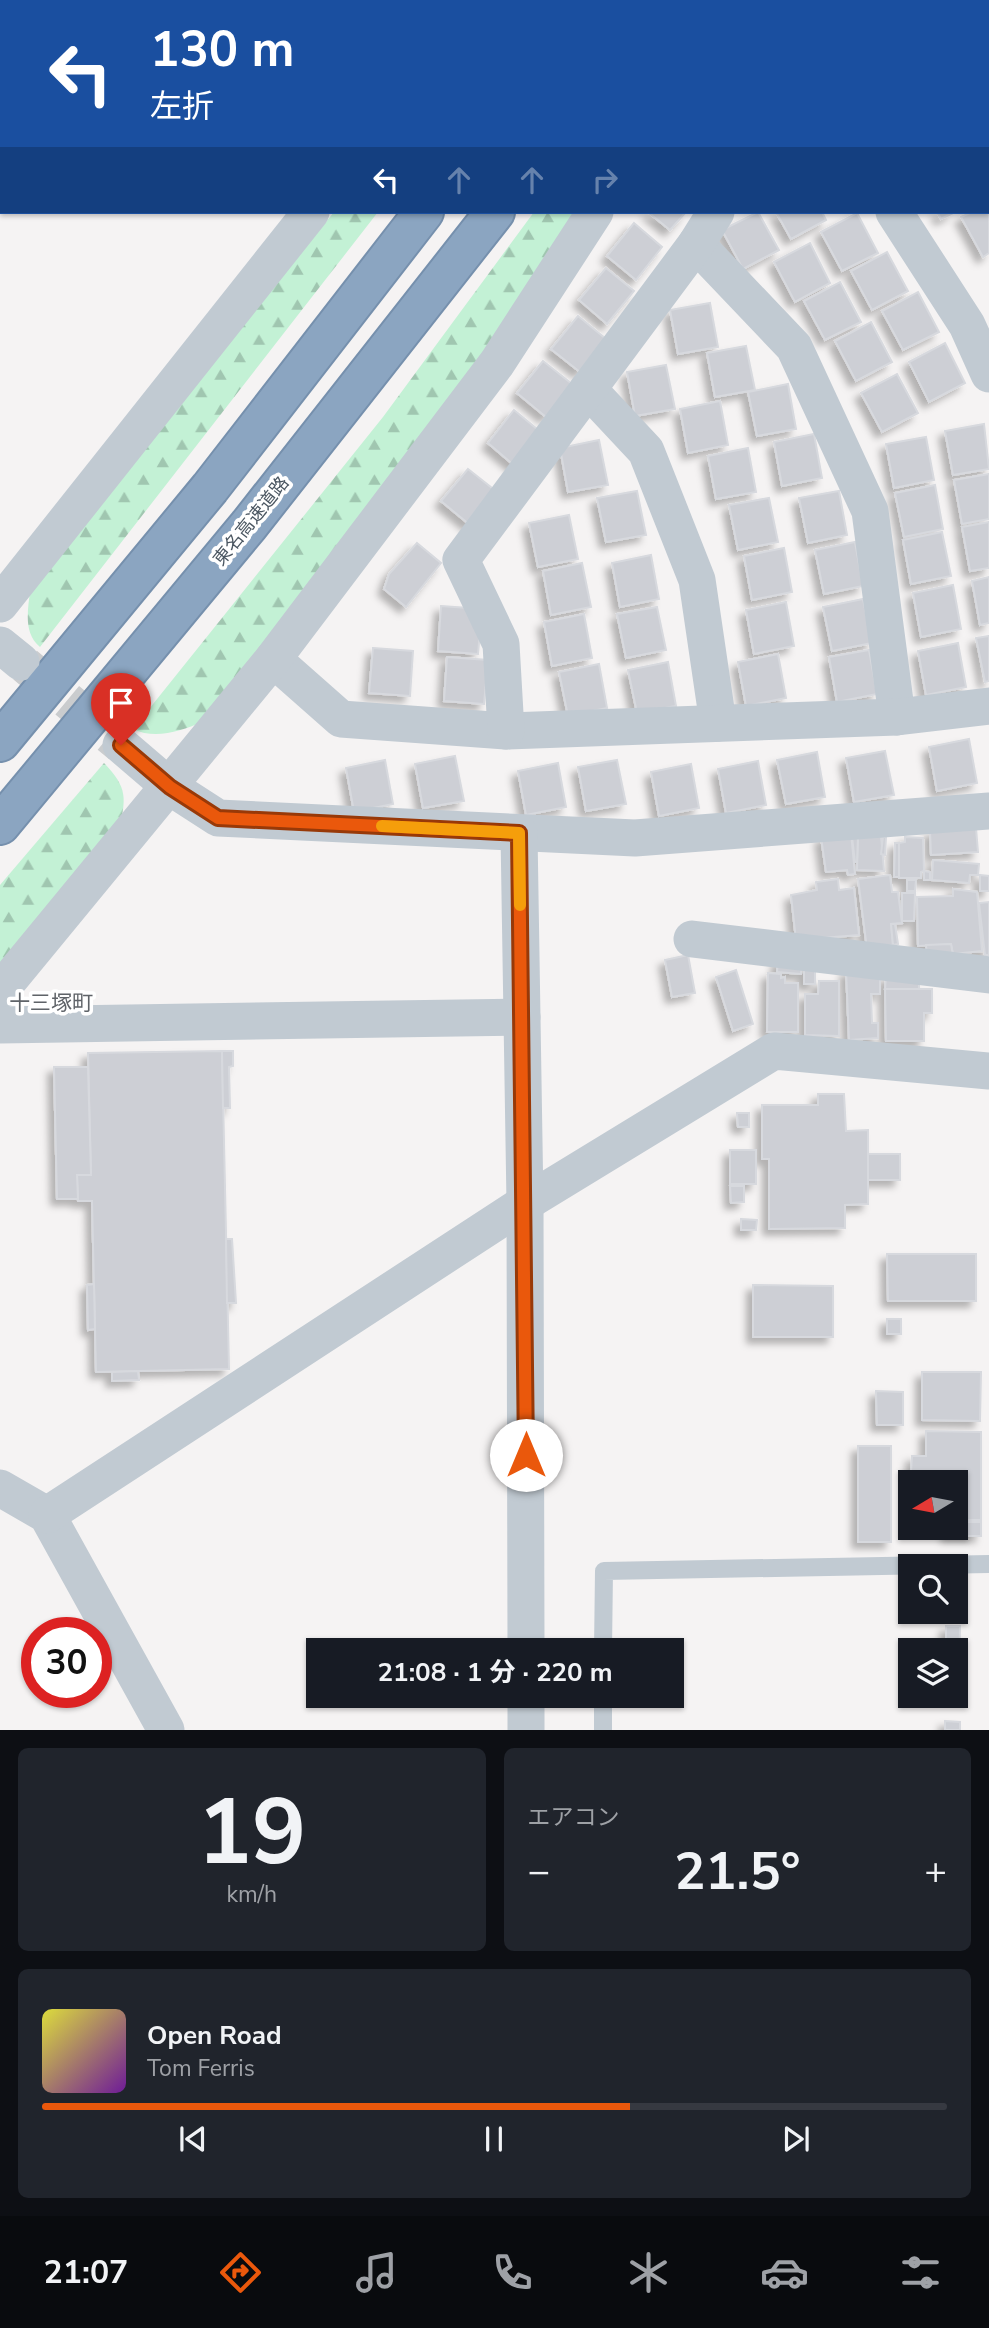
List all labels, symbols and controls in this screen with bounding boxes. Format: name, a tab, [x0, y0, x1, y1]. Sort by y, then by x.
text: 130 m	[150, 16, 294, 83]
icon: left	[35, 28, 126, 119]
text: 左折	[150, 85, 214, 128]
icon: left	[367, 161, 405, 199]
icon: ahead	[440, 161, 478, 199]
icon: ahead	[513, 161, 551, 199]
icon: right	[586, 161, 624, 199]
street label: 東名高速道路	[208, 471, 294, 571]
pin	[91, 673, 151, 745]
icon: arrive	[102, 684, 140, 722]
district label: 十三塚町	[9, 989, 93, 1017]
position arrow	[489, 1418, 563, 1492]
north arrow	[898, 1470, 968, 1540]
map controls	[898, 1470, 968, 1708]
button: search	[898, 1554, 968, 1624]
speed limit sign: 30	[21, 1617, 112, 1708]
button: layers	[898, 1638, 968, 1708]
text: 21:08 · 1 分 · 220 m	[377, 1655, 613, 1690]
text: 19	[197, 1771, 306, 1895]
text: エアコン	[528, 1802, 620, 1833]
text: 21.5°	[674, 1836, 800, 1907]
text: −	[528, 1846, 550, 1897]
text: +	[924, 1846, 947, 1897]
text: km/h	[226, 1879, 277, 1910]
text: Open Road	[147, 2018, 282, 2053]
text: Tom Ferris	[147, 2053, 255, 2084]
icon: previous	[174, 2120, 212, 2158]
icon: pause	[475, 2120, 513, 2158]
icon: next	[777, 2120, 815, 2158]
icon: directions	[216, 2248, 265, 2297]
icon: music	[352, 2248, 401, 2297]
icon: phone	[488, 2248, 537, 2297]
icon: climate	[624, 2248, 673, 2297]
icon: car	[760, 2248, 809, 2297]
icon: filters	[896, 2248, 945, 2297]
text: 21:07	[44, 2251, 128, 2294]

